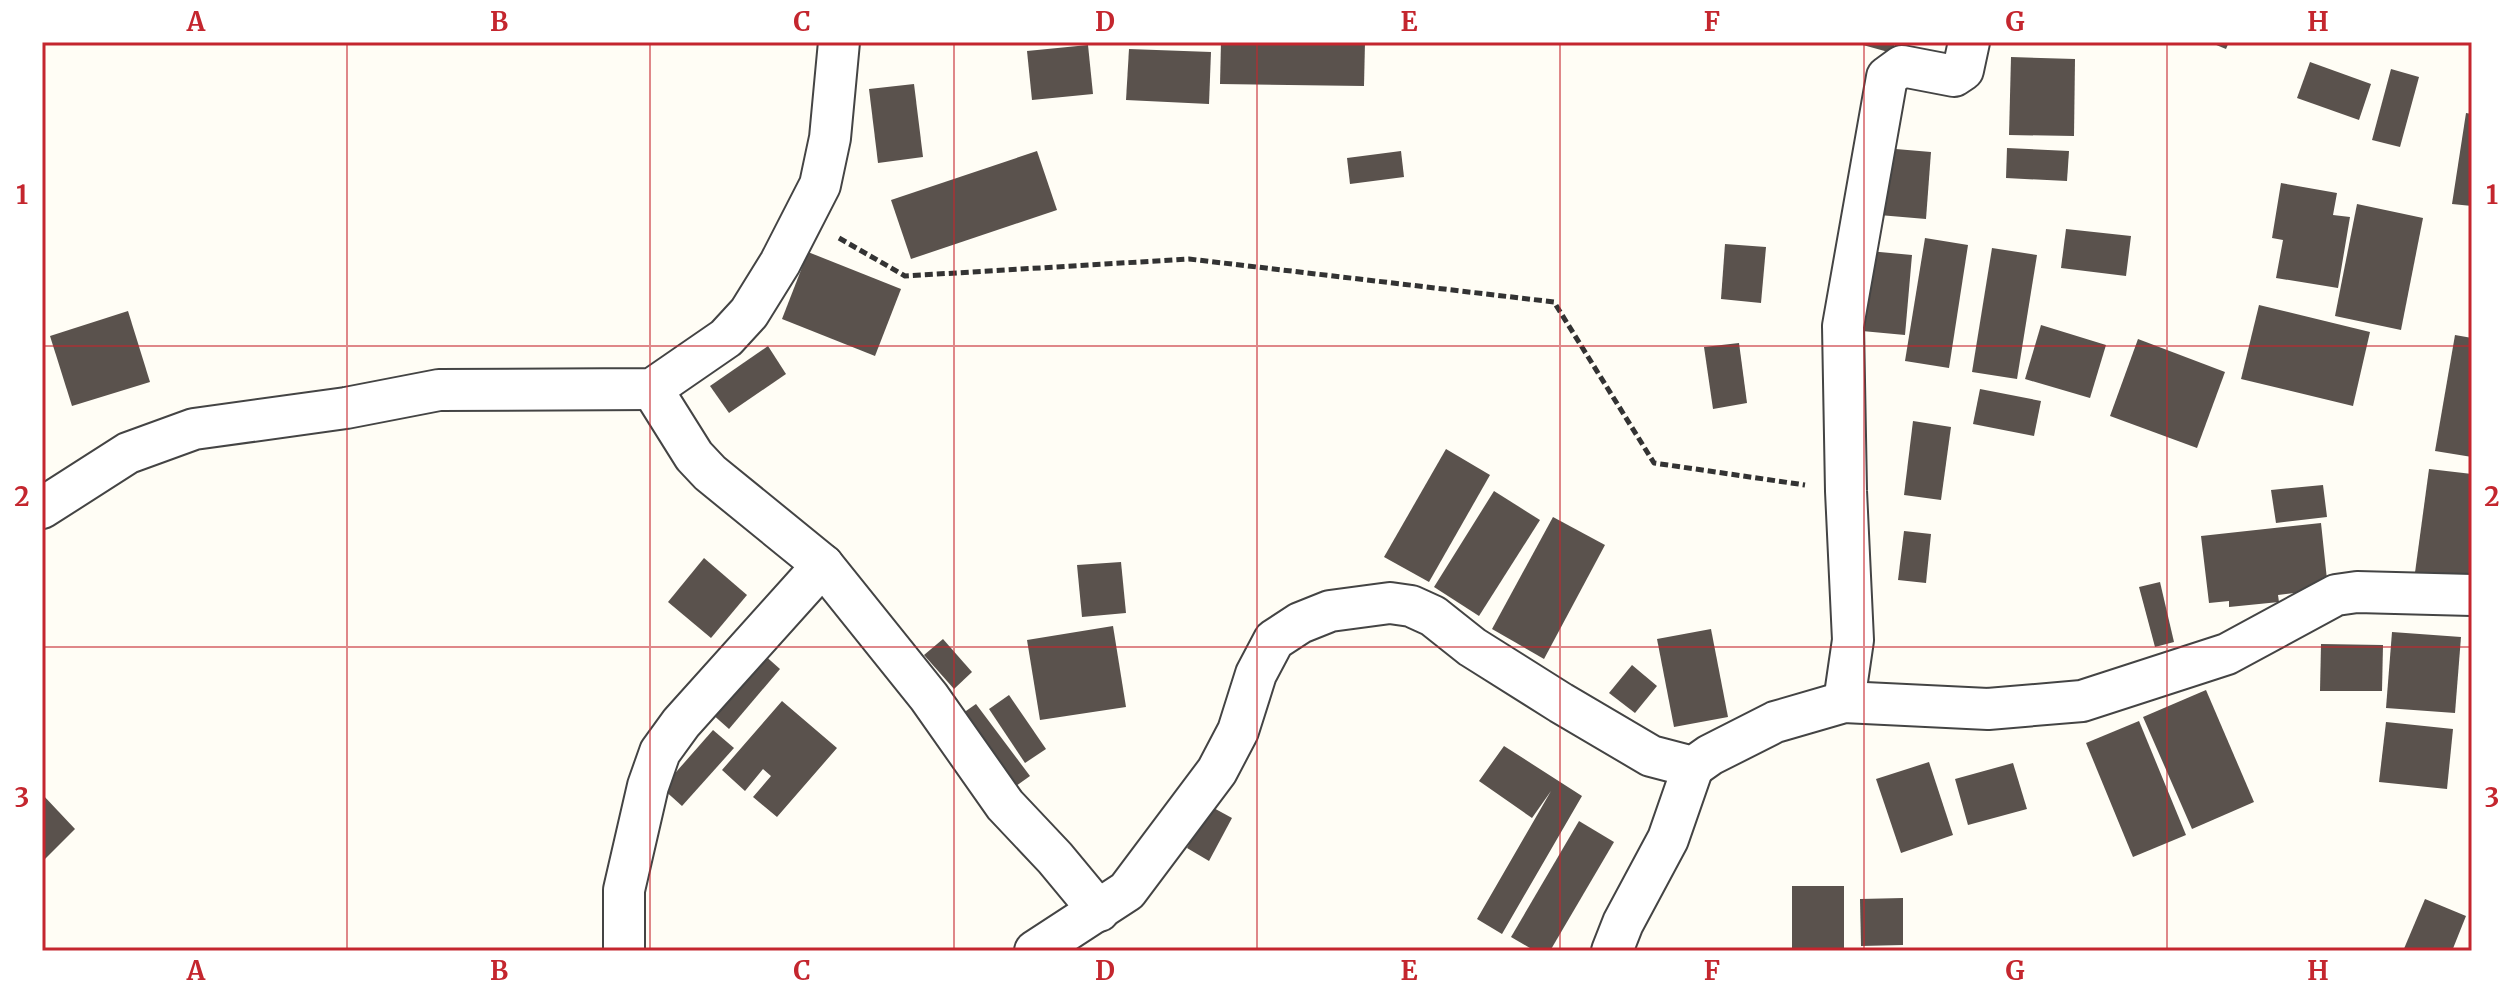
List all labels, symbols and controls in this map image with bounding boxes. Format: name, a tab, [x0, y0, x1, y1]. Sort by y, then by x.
text: A	[186, 5, 206, 38]
text: B	[490, 5, 508, 38]
text: C	[793, 5, 811, 38]
text: D	[1095, 5, 1115, 38]
text: E	[1401, 5, 1418, 38]
text: F	[1704, 5, 1720, 38]
text: G	[2006, 5, 2025, 38]
text: H	[2307, 5, 2329, 38]
text: 1	[16, 178, 28, 211]
text: 1	[2486, 178, 2498, 211]
text: 2	[14, 480, 30, 513]
text: 2	[2484, 480, 2500, 513]
text: 3	[15, 781, 29, 814]
text: 3	[2485, 781, 2499, 814]
text: A	[186, 954, 206, 987]
text: B	[490, 954, 508, 987]
text: C	[793, 954, 811, 987]
text: D	[1095, 954, 1115, 987]
text: E	[1401, 954, 1418, 987]
text: F	[1704, 954, 1720, 987]
text: G	[2006, 954, 2025, 987]
text: H	[2307, 954, 2329, 987]

